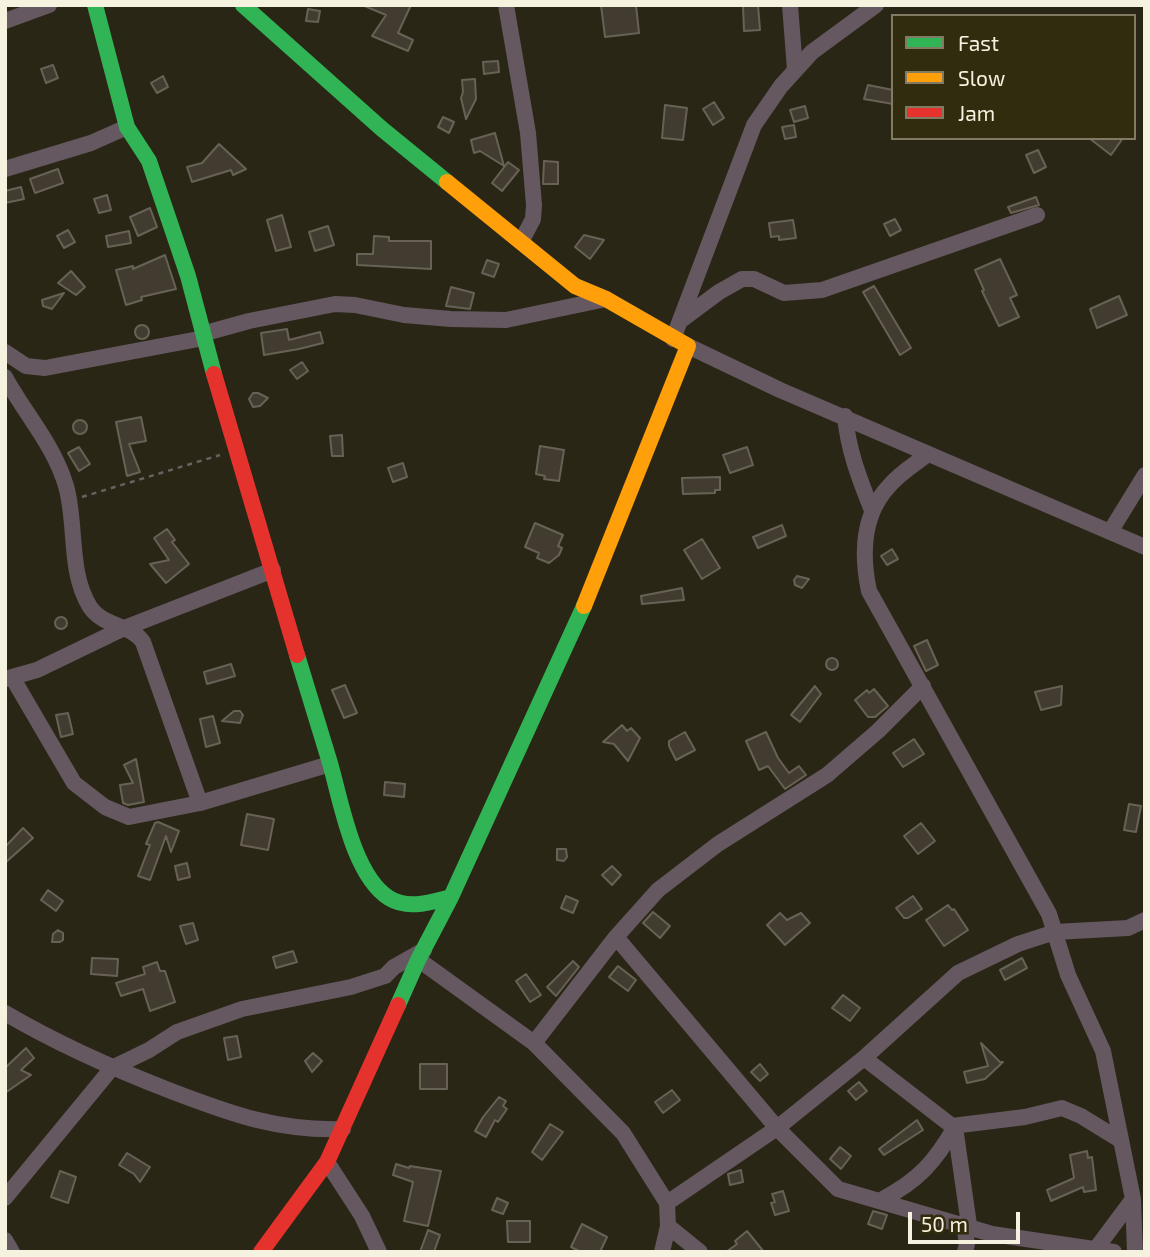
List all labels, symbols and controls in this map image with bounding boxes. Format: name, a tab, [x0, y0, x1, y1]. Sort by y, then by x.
legend	[891, 14, 1136, 140]
text: Fast	[958, 30, 999, 55]
text: Slow	[958, 65, 1005, 90]
text: Jam	[958, 100, 995, 125]
scale bar	[912, 1198, 1024, 1242]
text: 50 m	[921, 1211, 968, 1236]

